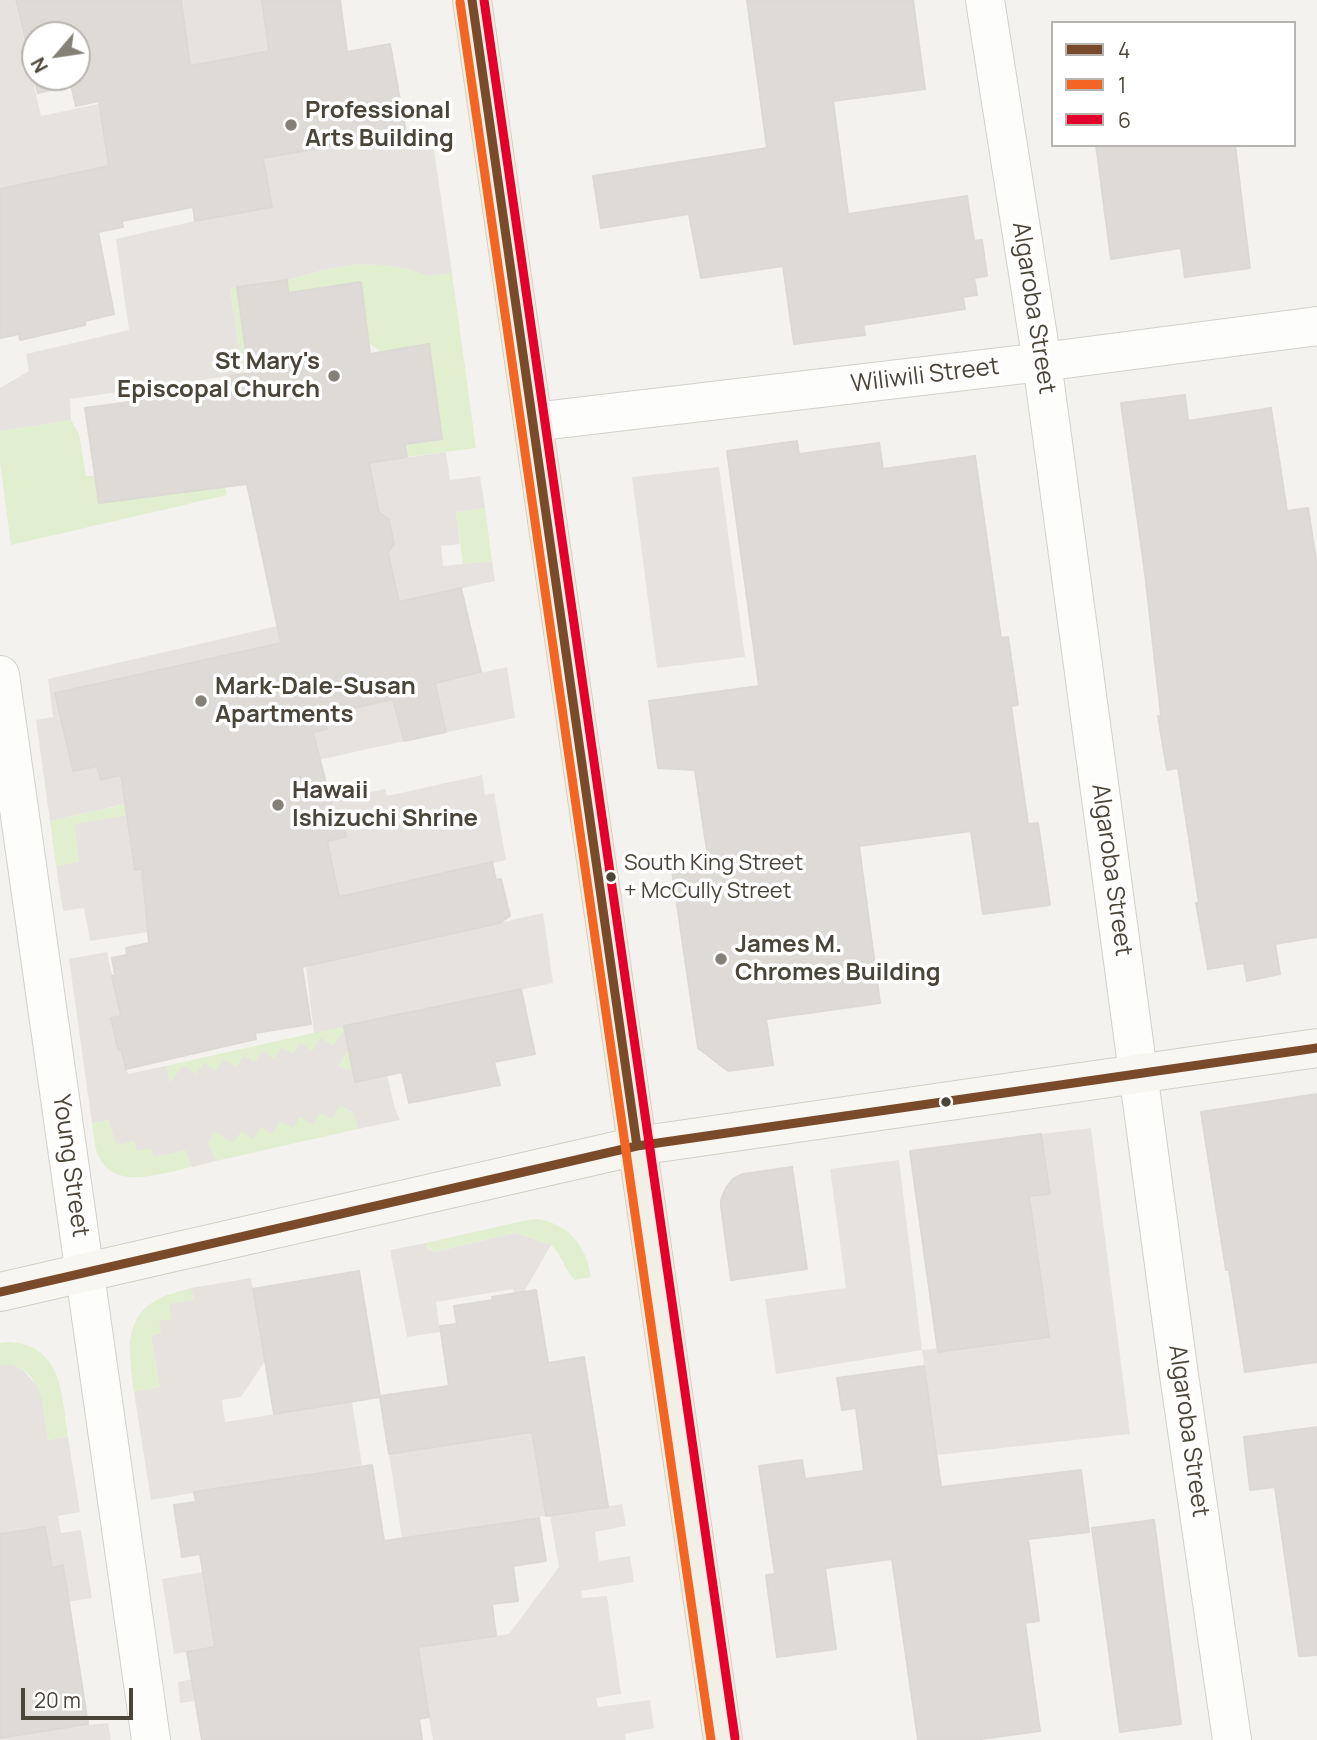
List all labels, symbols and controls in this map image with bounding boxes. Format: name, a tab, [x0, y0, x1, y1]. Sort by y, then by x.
north arrow	[21, 21, 91, 91]
legend	[1051, 21, 1296, 147]
text: 4	[1118, 36, 1130, 64]
text: N	[25, 53, 54, 77]
text: 1	[1118, 71, 1126, 99]
place label: Professional Arts Building	[305, 97, 454, 153]
text: 6	[1118, 106, 1131, 134]
marker: Professional Arts Building	[283, 117, 299, 133]
street label: Algaroba Street	[1005, 220, 1061, 396]
place label: St Mary's Episcopal Church	[117, 348, 320, 404]
street label: Wiliwili Street	[849, 353, 1001, 399]
marker: St Mary's Episcopal Church	[326, 368, 342, 384]
place label: Mark-Dale-Susan Apartments	[215, 673, 416, 729]
marker: Mark-Dale-Susan Apartments	[193, 693, 209, 709]
place label: Hawaii Ishizuchi Shrine	[292, 777, 478, 833]
street label: Algaroba Street	[1085, 782, 1137, 958]
marker: Hawaii Ishizuchi Shrine	[270, 797, 286, 813]
place label: South King Street + McCully Street	[624, 851, 803, 903]
marker: South King Street + McCully Street	[604, 870, 618, 884]
place label: James M. Chromes Building	[735, 931, 940, 987]
marker: James M. Chromes Building	[713, 951, 729, 967]
street label: Young Street	[46, 1093, 94, 1239]
unlabelled marker	[939, 1095, 953, 1109]
street label: Algaroba Street	[1162, 1343, 1214, 1519]
scale bar	[24, 1674, 136, 1718]
text: 20 m	[34, 1686, 81, 1714]

